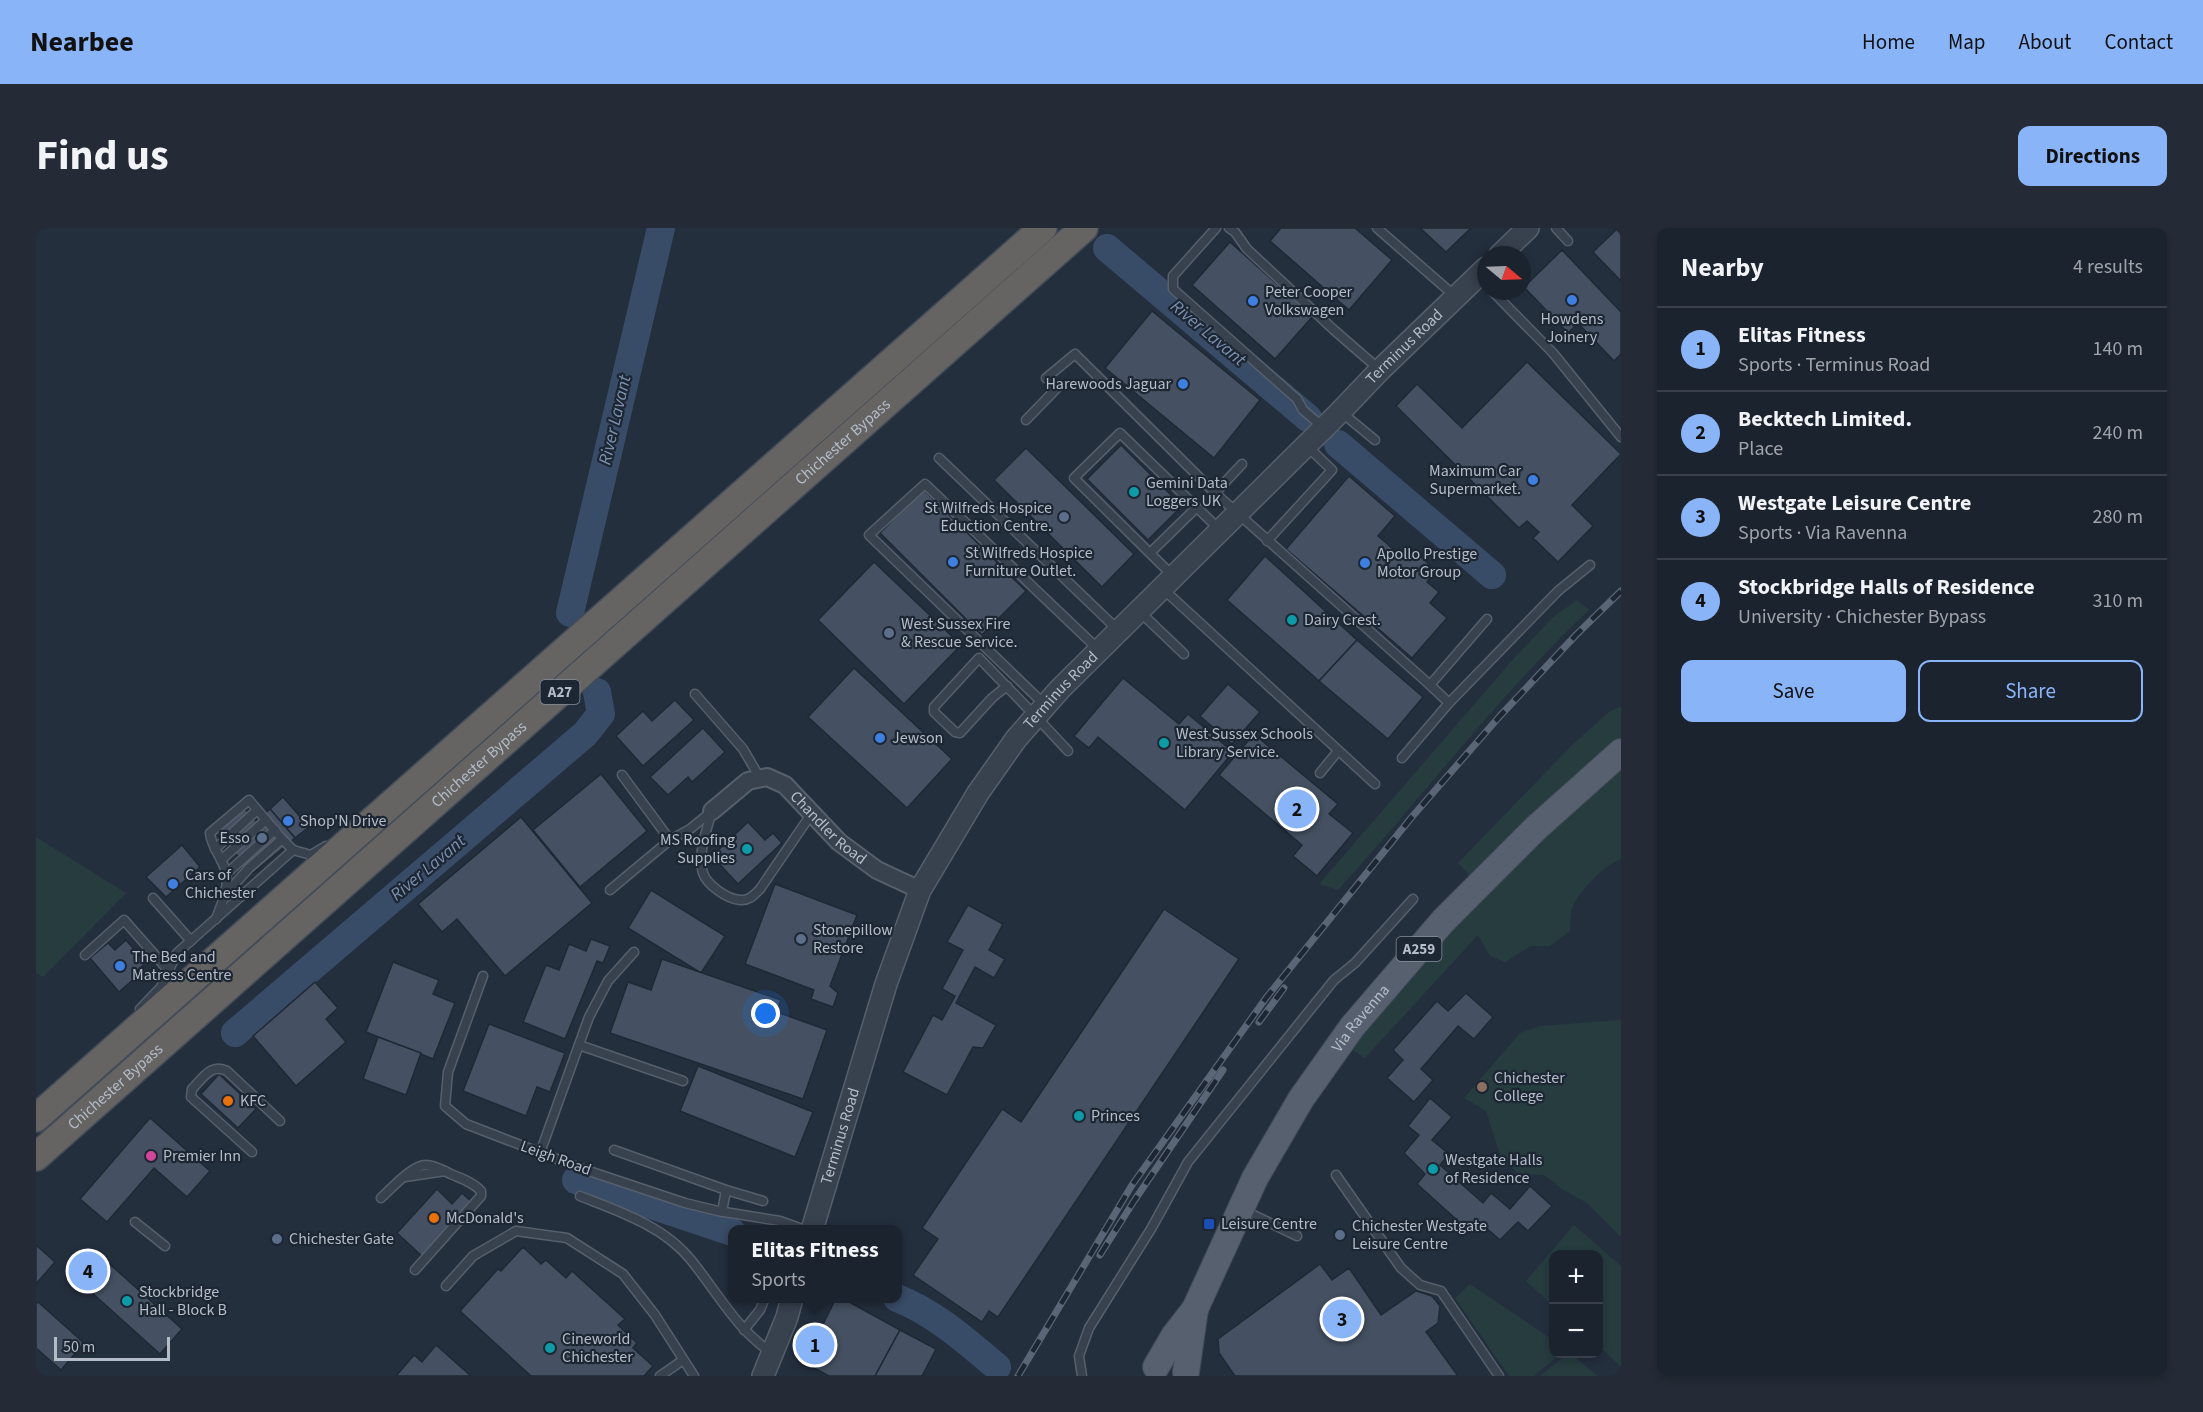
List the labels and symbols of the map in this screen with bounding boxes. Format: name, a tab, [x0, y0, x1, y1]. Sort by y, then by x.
north arrow	[1477, 246, 1531, 300]
place label: Peter Cooper Volkswagen	[1265, 281, 1353, 321]
marker: Howdens Joinery	[1565, 293, 1579, 307]
water label: River Lavant	[1165, 294, 1252, 373]
marker: Peter Cooper Volkswagen	[1246, 294, 1260, 308]
street label: Terminus Road	[1361, 304, 1448, 389]
place label: Howdens Joinery	[1541, 308, 1604, 348]
water label: River Lavant	[593, 372, 638, 467]
place label: Harewoods Jaguar	[1045, 373, 1171, 395]
marker: Harewoods Jaguar	[1176, 377, 1190, 391]
street label: Chichester Bypass	[790, 393, 895, 490]
place label: Maximum Car Supermarket.	[1429, 460, 1521, 500]
place label: Gemini Data Loggers UK	[1146, 472, 1228, 512]
marker: Maximum Car Supermarket.	[1526, 473, 1540, 487]
marker: Gemini Data Loggers UK	[1127, 485, 1141, 499]
place label: St Wilfreds Hospice Eduction Centre.	[924, 497, 1052, 537]
marker: St Wilfreds Hospice Eduction Centre.	[1057, 510, 1071, 524]
place label: St Wilfreds Hospice Furniture Outlet.	[965, 542, 1093, 582]
place label: Apollo Prestige Motor Group	[1377, 543, 1477, 583]
marker: St Wilfreds Hospice Furniture Outlet.	[946, 555, 960, 569]
marker: Apollo Prestige Motor Group	[1358, 556, 1372, 570]
place label: Dairy Crest.	[1304, 609, 1381, 631]
place label: West Sussex Fire & Rescue Service.	[901, 613, 1017, 653]
marker: Dairy Crest.	[1285, 613, 1299, 627]
marker: West Sussex Fire & Rescue Service.	[882, 626, 896, 640]
street label: Terminus Road	[1018, 646, 1103, 734]
road number: A27	[540, 680, 580, 704]
street label: Chichester Bypass	[426, 716, 532, 813]
place label: West Sussex Schools Library Service.	[1176, 723, 1313, 763]
place label: Jewson	[892, 727, 943, 749]
marker: Jewson	[873, 731, 887, 745]
marker: West Sussex Schools Library Service.	[1157, 736, 1171, 750]
street label: Chandler Road	[785, 786, 871, 870]
pin: 2	[1278, 786, 1316, 832]
place label: Shop'N Drive	[300, 810, 387, 832]
marker: Shop'N Drive	[281, 814, 295, 828]
place label: Esso	[219, 827, 250, 849]
water label: River Lavant	[385, 828, 472, 907]
place label: MS Roofing Supplies	[660, 829, 735, 869]
marker: Esso	[255, 831, 269, 845]
marker: MS Roofing Supplies	[740, 842, 754, 856]
place label: Cars of Chichester	[185, 864, 256, 904]
marker: Cars of Chichester	[166, 877, 180, 891]
place label: Stonepillow Restore	[813, 919, 893, 959]
marker: Stonepillow Restore	[794, 932, 808, 946]
road number: A259	[1396, 937, 1442, 961]
place label: The Bed and Matress Centre	[132, 946, 231, 986]
marker: The Bed and Matress Centre	[113, 959, 127, 973]
street label: Via Ravenna	[1327, 980, 1395, 1057]
your location	[751, 999, 780, 1028]
street label: Chichester Bypass	[63, 1038, 168, 1135]
place label: Chichester College	[1494, 1067, 1565, 1107]
marker: Chichester College	[1475, 1080, 1489, 1094]
street label: Terminus Road	[815, 1085, 865, 1187]
place label: KFC	[240, 1090, 266, 1112]
marker: KFC	[221, 1094, 235, 1108]
place label: Princes	[1091, 1105, 1140, 1127]
marker: Princes	[1072, 1109, 1086, 1123]
street label: Leigh Road	[518, 1135, 594, 1181]
place label: Premier Inn	[163, 1145, 241, 1167]
marker: Premier Inn	[144, 1149, 158, 1163]
place label: Westgate Halls of Residence	[1445, 1149, 1543, 1189]
marker: Westgate Halls of Residence	[1426, 1162, 1440, 1176]
place label: McDonald's	[446, 1207, 524, 1229]
marker: McDonald's	[427, 1211, 441, 1225]
place label: Leisure Centre	[1221, 1213, 1317, 1235]
place label: Chichester Westgate Leisure Centre	[1352, 1215, 1487, 1255]
marker: Leisure Centre	[1202, 1217, 1216, 1231]
place label: Chichester Gate	[289, 1228, 394, 1250]
marker: Chichester Westgate Leisure Centre	[1333, 1228, 1347, 1242]
marker: Chichester Gate	[270, 1232, 284, 1246]
pin: 4	[68, 1248, 108, 1294]
place label: Stockbridge Hall - Block B	[139, 1281, 227, 1321]
marker: Stockbridge Hall - Block B	[120, 1294, 134, 1308]
pin: 3	[1322, 1296, 1362, 1342]
pin: 1	[796, 1322, 834, 1368]
place label: Cineworld Chichester	[562, 1328, 633, 1368]
scale bar	[54, 1334, 170, 1362]
marker: Cineworld Chichester	[543, 1341, 557, 1355]

